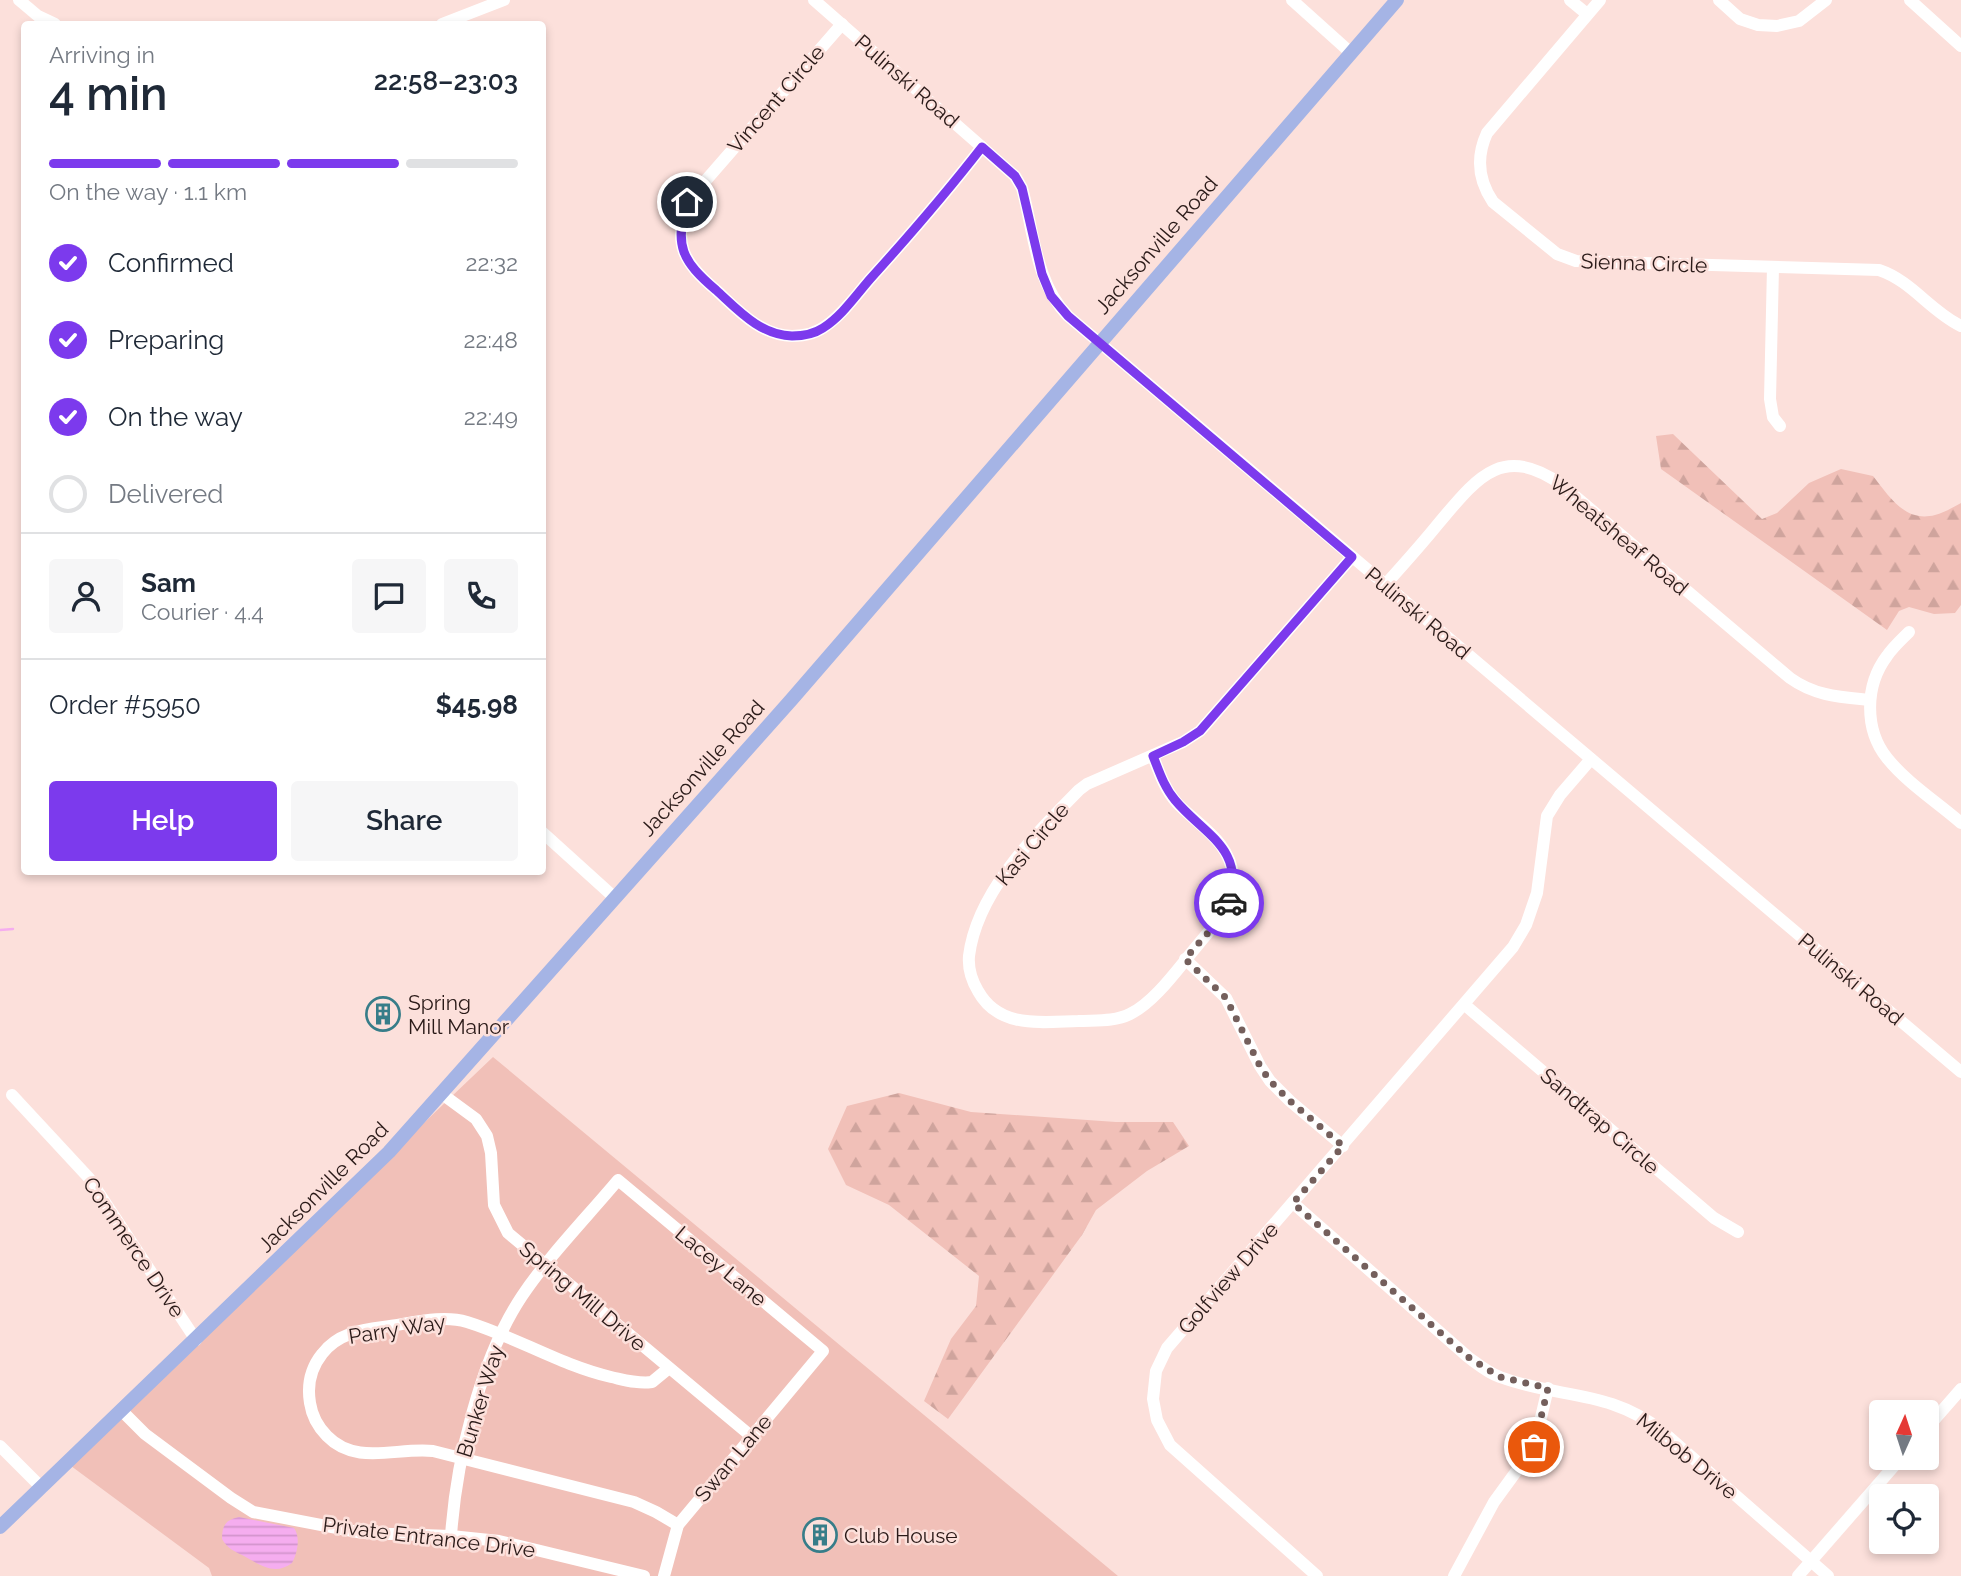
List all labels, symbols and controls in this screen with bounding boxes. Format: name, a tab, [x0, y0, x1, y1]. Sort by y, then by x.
street label: Pulinski Road	[850, 29, 964, 133]
street label: Vincent Circle	[722, 40, 830, 158]
text: Arriving in	[49, 41, 155, 68]
text: 22:58–23:03	[374, 66, 518, 96]
text: 4 min	[49, 67, 168, 121]
street label: Jacksonville Road	[1090, 171, 1222, 319]
pin	[657, 172, 717, 232]
text: On the way · 1.1 km	[49, 178, 247, 205]
icon: home	[668, 183, 706, 221]
icon: check	[49, 244, 87, 282]
text: Confirmed	[108, 248, 234, 278]
street label: Sienna Circle	[1580, 248, 1708, 278]
text: 22:32	[465, 249, 518, 276]
icon: check	[49, 321, 87, 359]
text: Preparing	[108, 325, 224, 355]
text: 22:48	[464, 326, 518, 353]
icon: check	[49, 398, 87, 436]
text: On the way	[108, 402, 243, 432]
text: 22:49	[464, 403, 518, 430]
street label: Wheatsheaf Road	[1545, 470, 1693, 600]
text: Delivered	[108, 479, 223, 509]
button: person	[49, 559, 123, 633]
button: chat	[352, 559, 426, 633]
button: phone	[444, 559, 518, 633]
street label: Pulinski Road	[1360, 562, 1476, 664]
text: Sam	[141, 568, 196, 598]
text: Courier · 4.4	[141, 598, 264, 625]
text: Order #5950	[49, 690, 201, 720]
text: $45.98	[435, 690, 518, 720]
street label: Jacksonville Road	[635, 695, 769, 841]
button: Help	[49, 781, 277, 861]
button: Share	[291, 781, 518, 861]
street label: Kasi Circle	[990, 797, 1074, 891]
courier	[1194, 868, 1264, 938]
icon: car	[1210, 884, 1248, 922]
street label: Pulinski Road	[1793, 928, 1909, 1030]
place label: Spring Mill Manor	[408, 990, 510, 1039]
building icon: Spring Mill Manor	[364, 995, 402, 1033]
street label: Sandtrap Circle	[1535, 1063, 1665, 1179]
street label: Jacksonville Road	[253, 1117, 393, 1257]
street label: Commerce Drive	[78, 1172, 190, 1322]
street label: Golfview Drive	[1173, 1217, 1283, 1339]
street label: Lacey Lane	[670, 1221, 772, 1311]
street label: Spring Mill Drive	[515, 1236, 651, 1356]
street label: Parry Way	[347, 1309, 447, 1349]
street label: Bunker Way	[451, 1342, 509, 1460]
north arrow	[1869, 1400, 1939, 1470]
map controls	[1869, 1400, 1939, 1554]
street label: Milbob Drive	[1632, 1408, 1742, 1504]
street label: Swan Lane	[689, 1409, 777, 1507]
pin	[1504, 1417, 1564, 1477]
icon: bag	[1515, 1428, 1553, 1466]
button: locate	[1869, 1484, 1939, 1554]
street label: Private Entrance Drive	[321, 1512, 537, 1562]
building icon: Club House	[801, 1516, 839, 1554]
place label: Club House	[844, 1523, 958, 1548]

